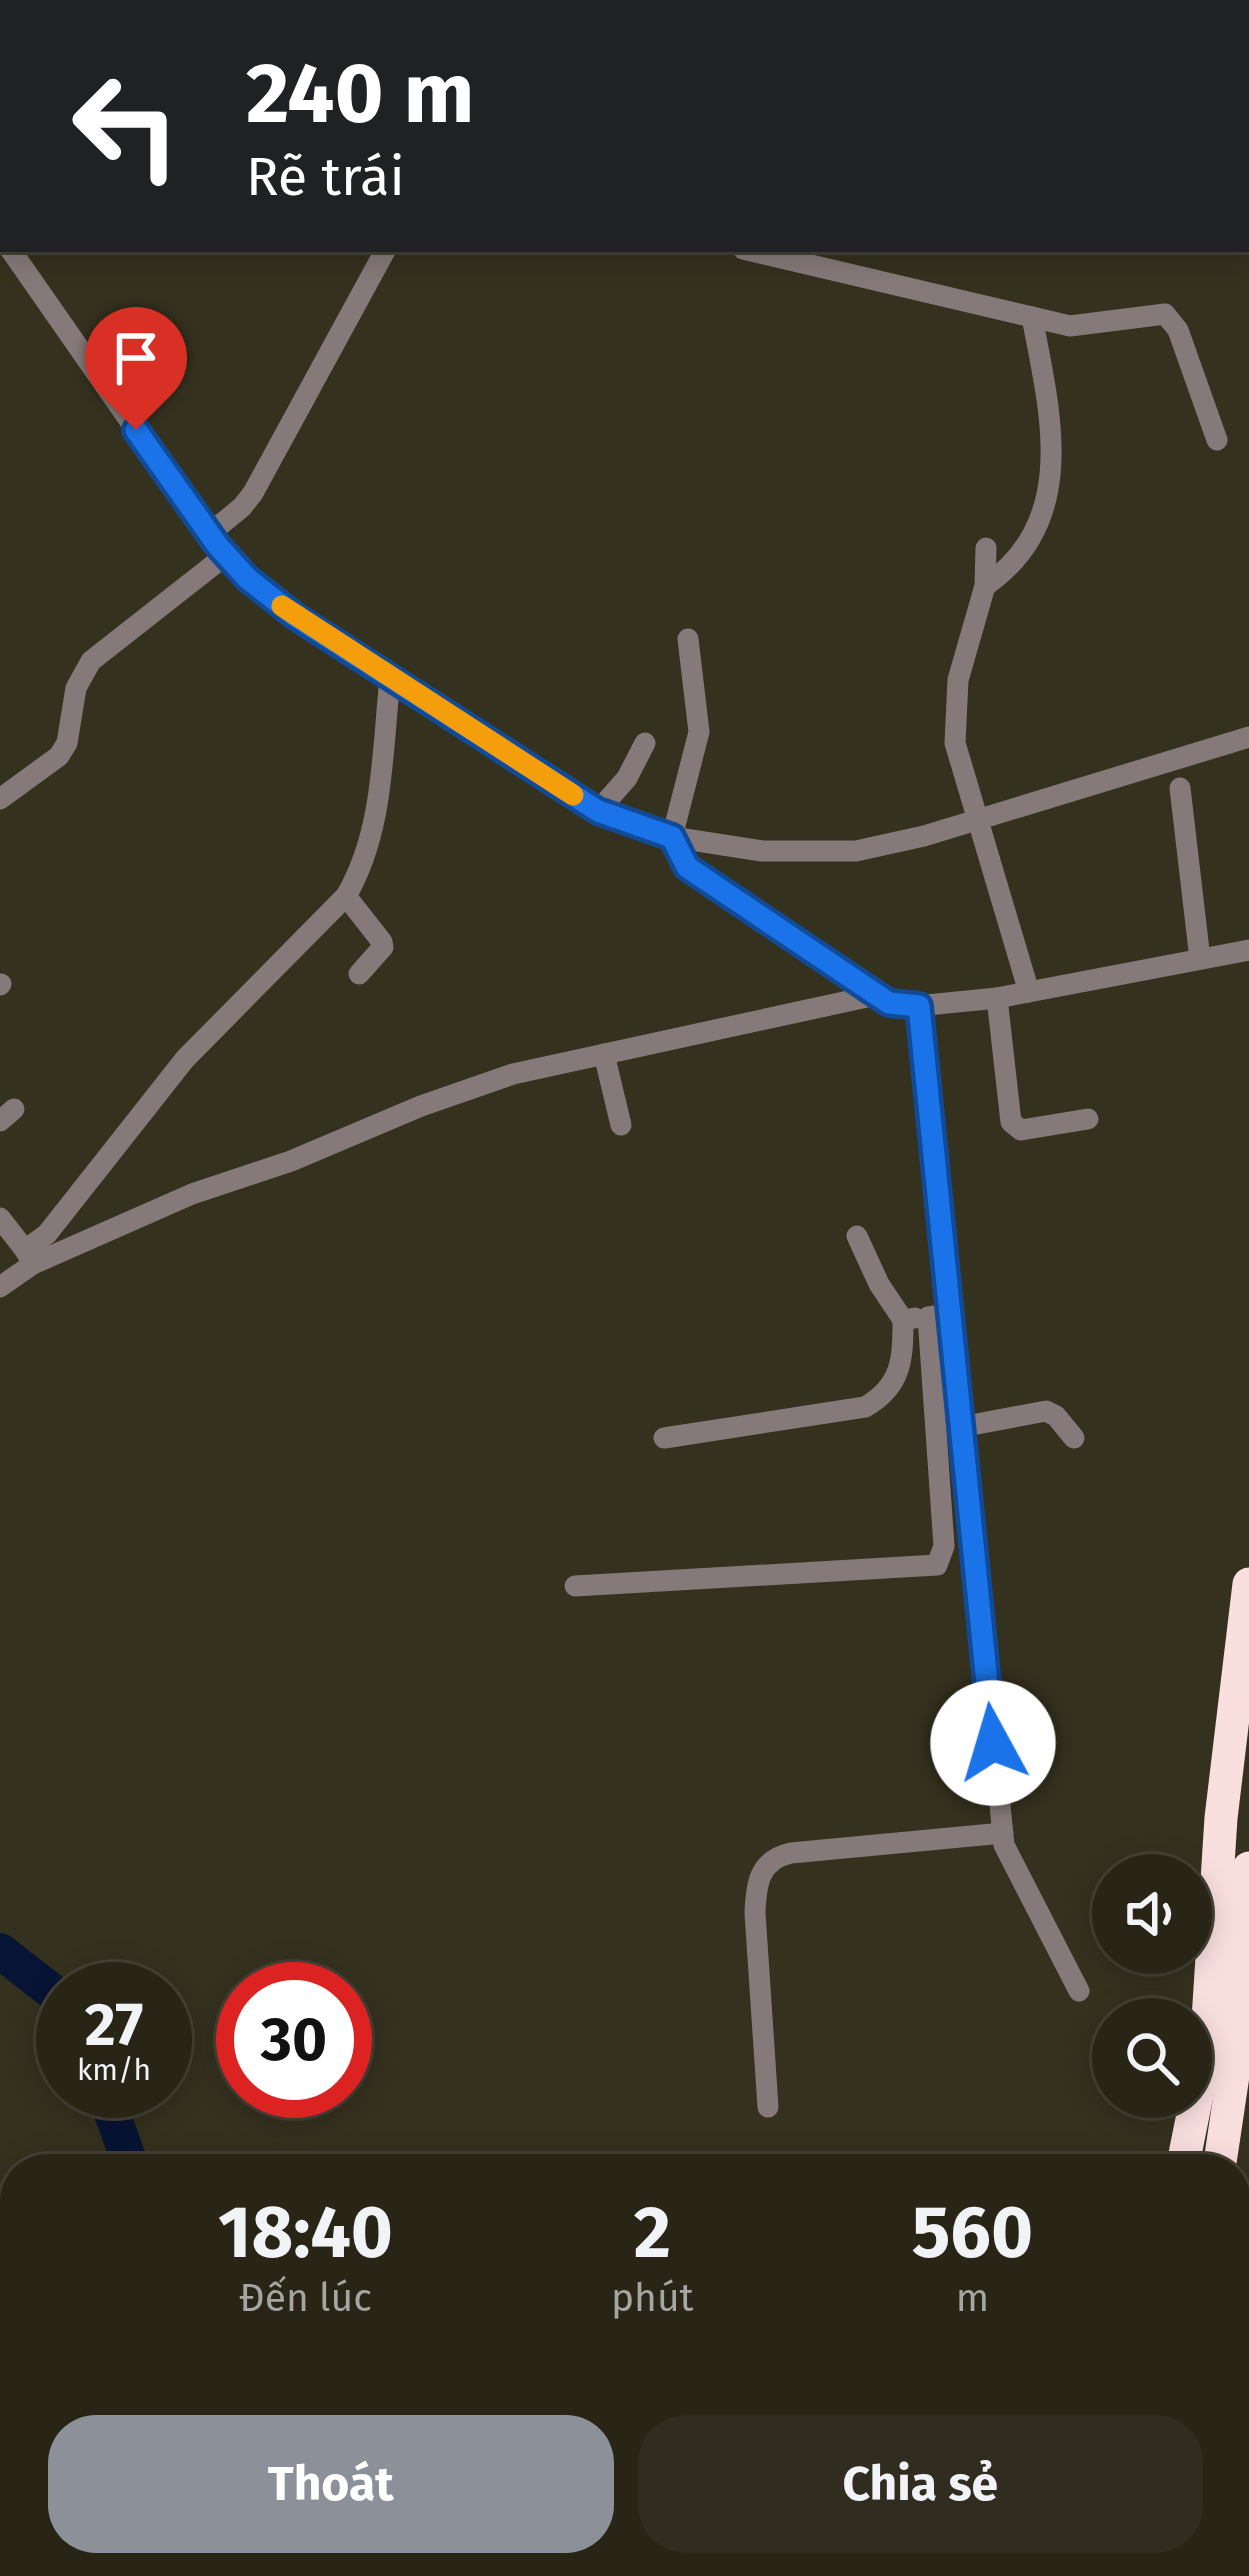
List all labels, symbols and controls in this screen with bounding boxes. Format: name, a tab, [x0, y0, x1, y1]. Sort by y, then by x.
text: 240 m	[246, 43, 474, 144]
icon: left	[48, 48, 204, 204]
text: Rẽ trái	[246, 145, 405, 209]
pin	[85, 307, 187, 430]
icon: arrive	[103, 325, 169, 391]
position arrow	[930, 1680, 1056, 1806]
map controls	[1092, 1854, 1212, 2118]
button: sound	[1092, 1854, 1212, 1974]
speed limit sign: 30	[216, 1962, 372, 2118]
text: 27	[85, 1989, 143, 2061]
button: search	[1092, 1998, 1212, 2118]
text: km/h	[77, 2052, 151, 2088]
text: 18:40	[218, 2190, 393, 2276]
text: 2	[634, 2190, 671, 2276]
text: 560	[912, 2190, 1033, 2276]
text: Đến lúc	[239, 2275, 372, 2321]
text: phút	[611, 2275, 694, 2321]
text: m	[956, 2275, 989, 2321]
button: Thoát	[48, 2415, 614, 2553]
button: Chia sẻ	[638, 2415, 1203, 2553]

